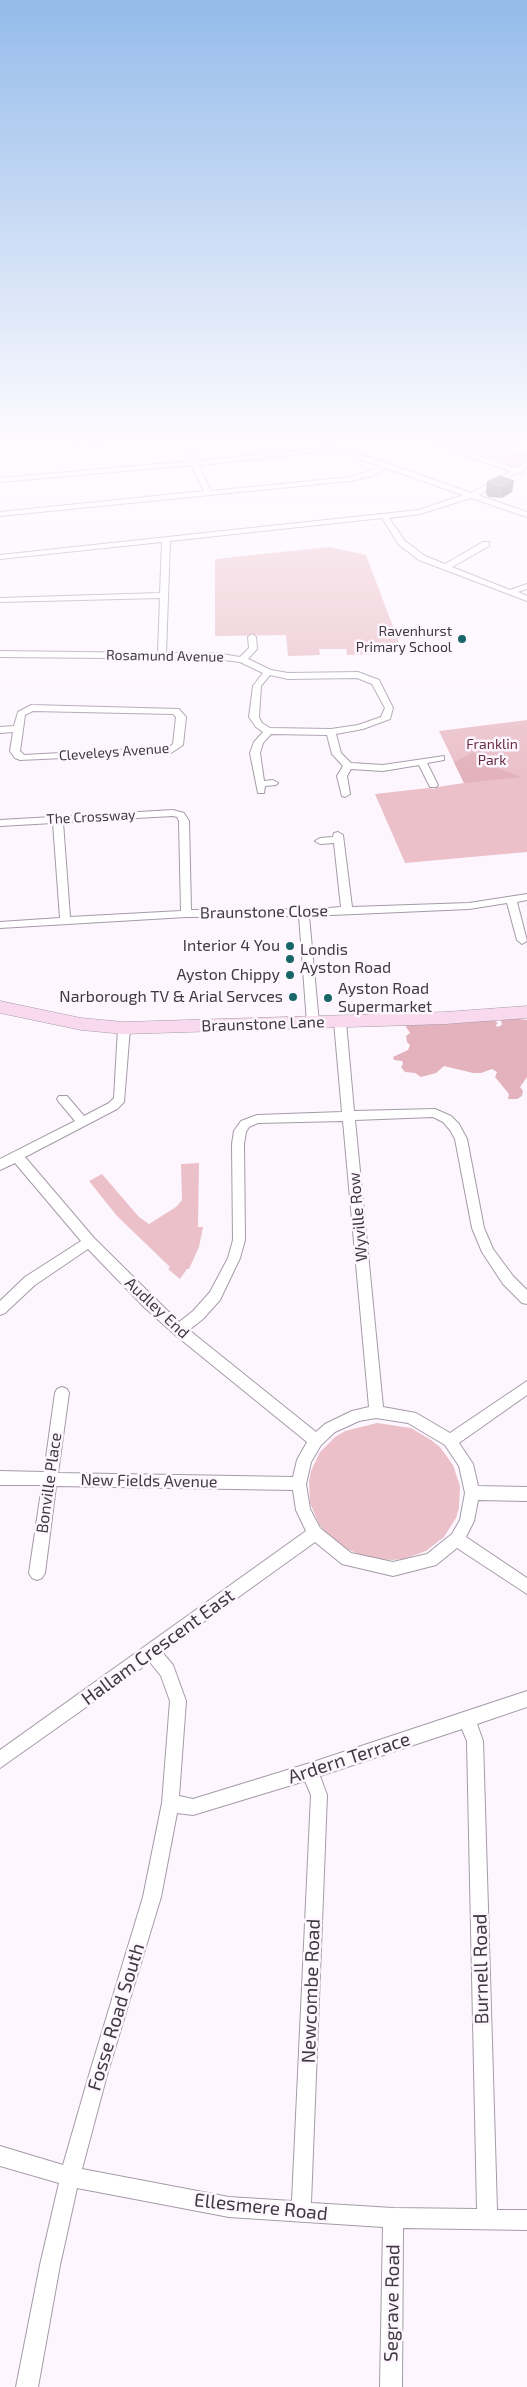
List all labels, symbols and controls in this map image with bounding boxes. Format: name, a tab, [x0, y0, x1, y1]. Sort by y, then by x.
place label: Ravenhurst Primary School	[356, 623, 452, 656]
marker: Ravenhurst Primary School	[456, 633, 468, 645]
street label: Rosamund Avenue	[106, 647, 224, 665]
park label: Franklin Park	[466, 736, 518, 769]
street label: Cleveleys Avenue	[58, 740, 170, 764]
street label: The Crossway	[46, 806, 136, 828]
street label: Braunstone Close	[200, 901, 328, 923]
place label: Interior 4 You	[183, 936, 280, 956]
marker: Interior 4 You	[284, 940, 296, 952]
place label: Londis Ayston Road	[300, 940, 391, 978]
marker: Londis Ayston Road	[284, 953, 296, 965]
place label: Ayston Chippy	[176, 965, 280, 985]
marker: Ayston Chippy	[284, 969, 296, 981]
place label: Ayston Road Supermarket	[338, 979, 432, 1017]
place label: Narborough TV & Arial Servces	[59, 987, 283, 1007]
marker: Narborough TV & Arial Servces	[287, 991, 299, 1003]
marker: Ayston Road Supermarket	[322, 992, 334, 1004]
street label: Braunstone Lane	[201, 1012, 325, 1036]
street label: Wyville Row	[345, 1171, 371, 1263]
street label: Audley End	[121, 1273, 193, 1343]
street label: Bonville Place	[32, 1431, 66, 1535]
street label: New Fields Avenue	[80, 1470, 218, 1492]
street label: Hallam Crescent East	[77, 1584, 239, 1710]
street label: Ardern Terrace	[285, 1727, 413, 1789]
street label: Burnell Road	[469, 1913, 493, 2025]
street label: Newcombe Road	[297, 1918, 325, 2064]
street label: Fosse Road South	[83, 1940, 149, 2094]
street label: Ellesmere Road	[193, 2189, 329, 2225]
street label: Segrave Road	[380, 2244, 404, 2362]

